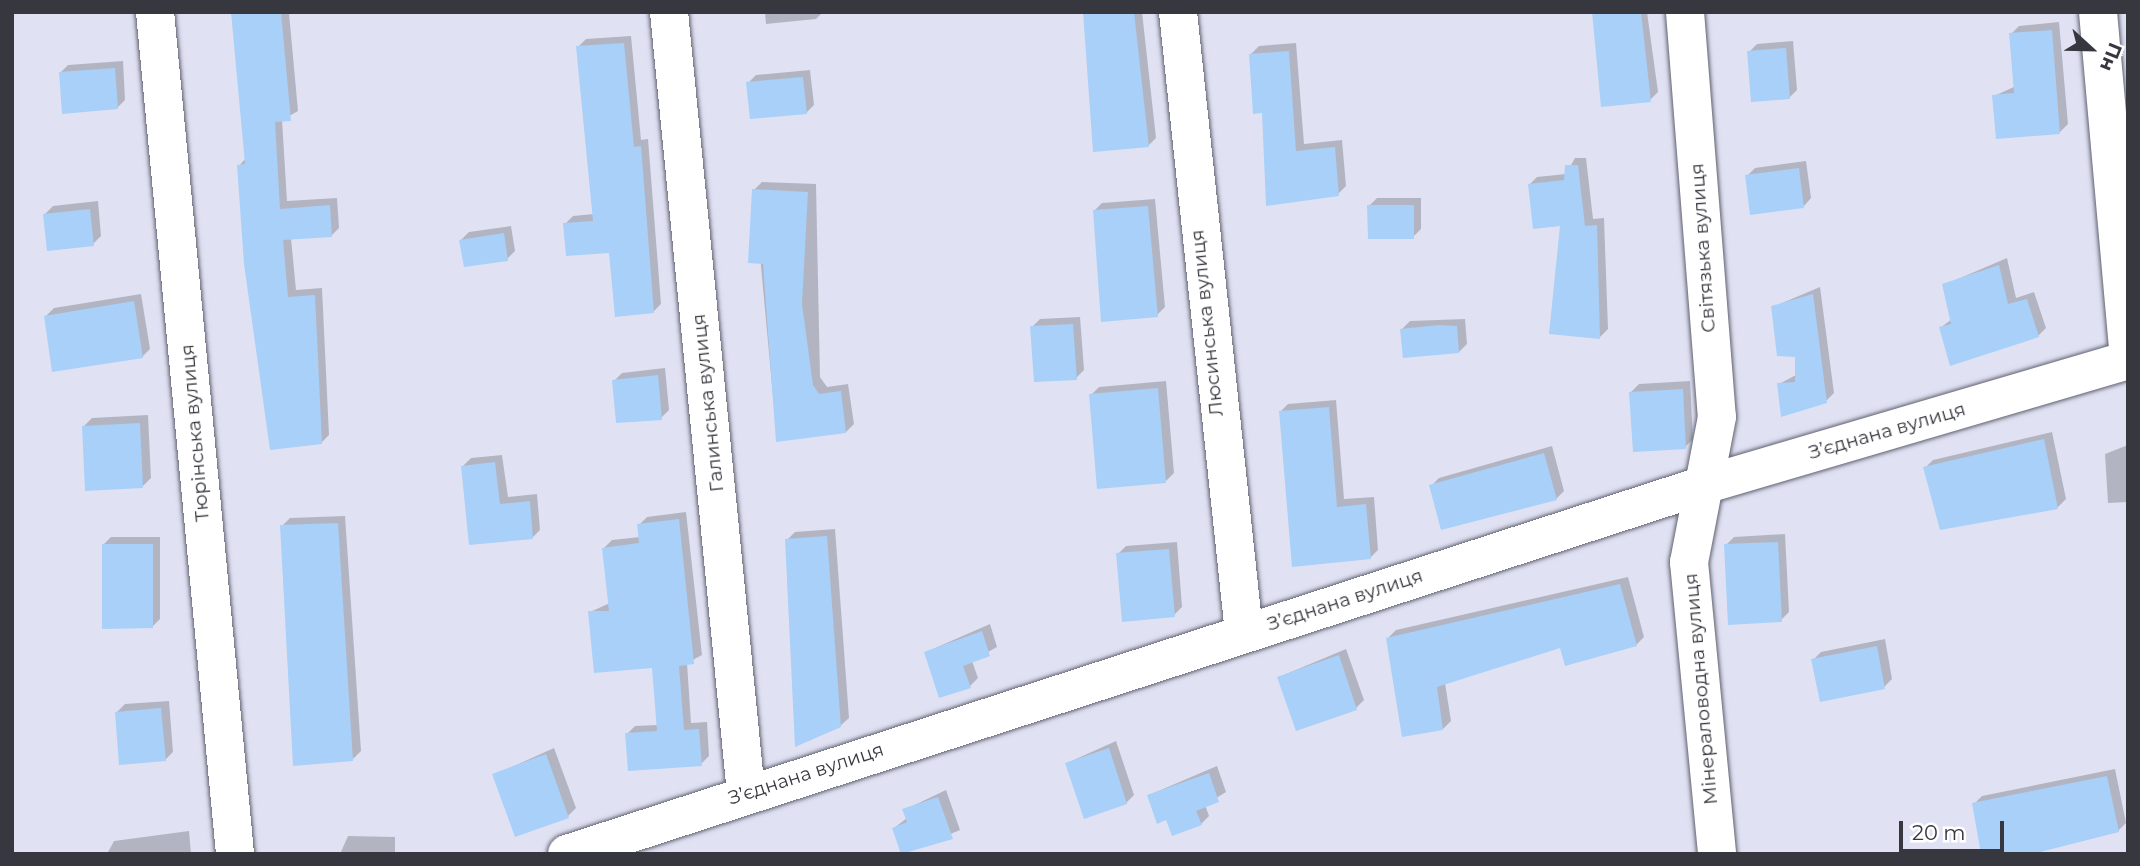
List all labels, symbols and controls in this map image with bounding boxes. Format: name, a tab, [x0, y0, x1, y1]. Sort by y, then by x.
north arrow	[2056, 14, 2126, 84]
text: Пн	[2095, 39, 2127, 75]
street label: Світязька вулиця	[1686, 163, 1720, 333]
street label: Люсинська вулиця	[1186, 229, 1228, 417]
street label: Галинська вулиця	[687, 313, 729, 493]
street label: Тюрінська вулиця	[176, 343, 214, 523]
street label: З’єднана вулиця	[1806, 398, 1968, 464]
street label: З’єднана вулиця	[1264, 564, 1426, 636]
street label: Мінераловодна вулиця	[1680, 572, 1722, 806]
street label: З’єднана вулиця	[725, 738, 887, 810]
scale bar	[1902, 806, 2007, 850]
text: 20 m	[1912, 820, 1966, 845]

